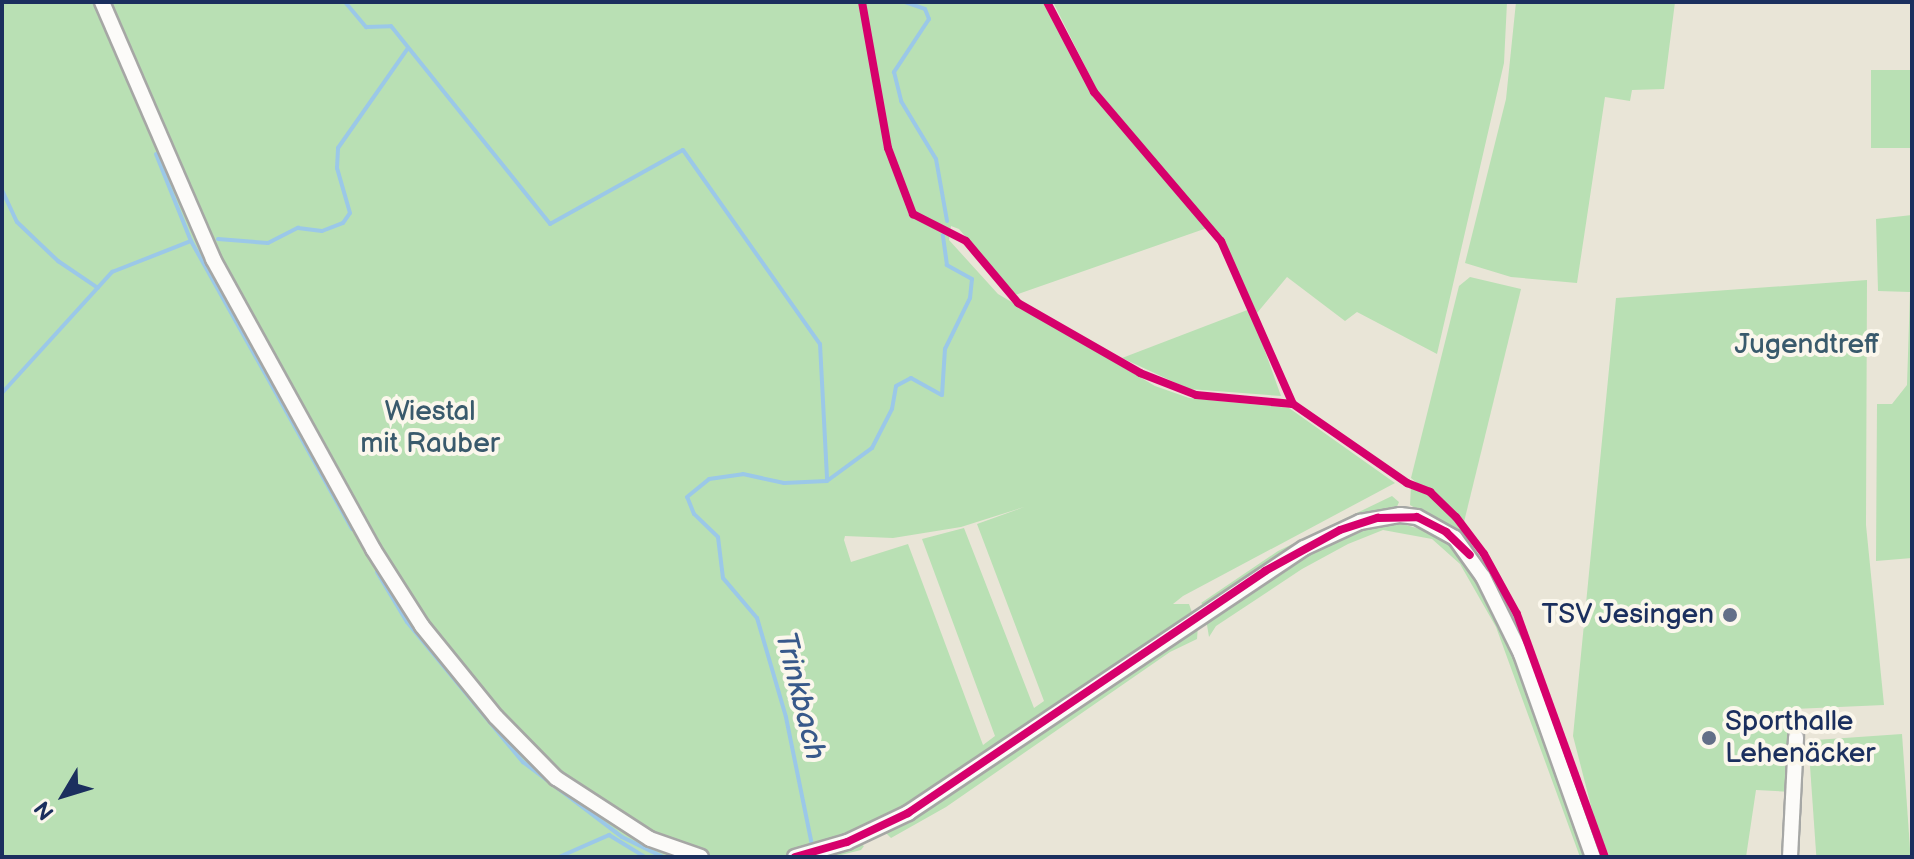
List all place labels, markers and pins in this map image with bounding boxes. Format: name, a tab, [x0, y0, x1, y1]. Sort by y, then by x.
place label: TSV Jesingen	[1540, 598, 1714, 632]
marker: TSV Jesingen	[1721, 606, 1739, 624]
place label: Sporthalle Lehenäcker	[1725, 705, 1875, 771]
marker: Sporthalle Lehenäcker	[1700, 729, 1718, 747]

